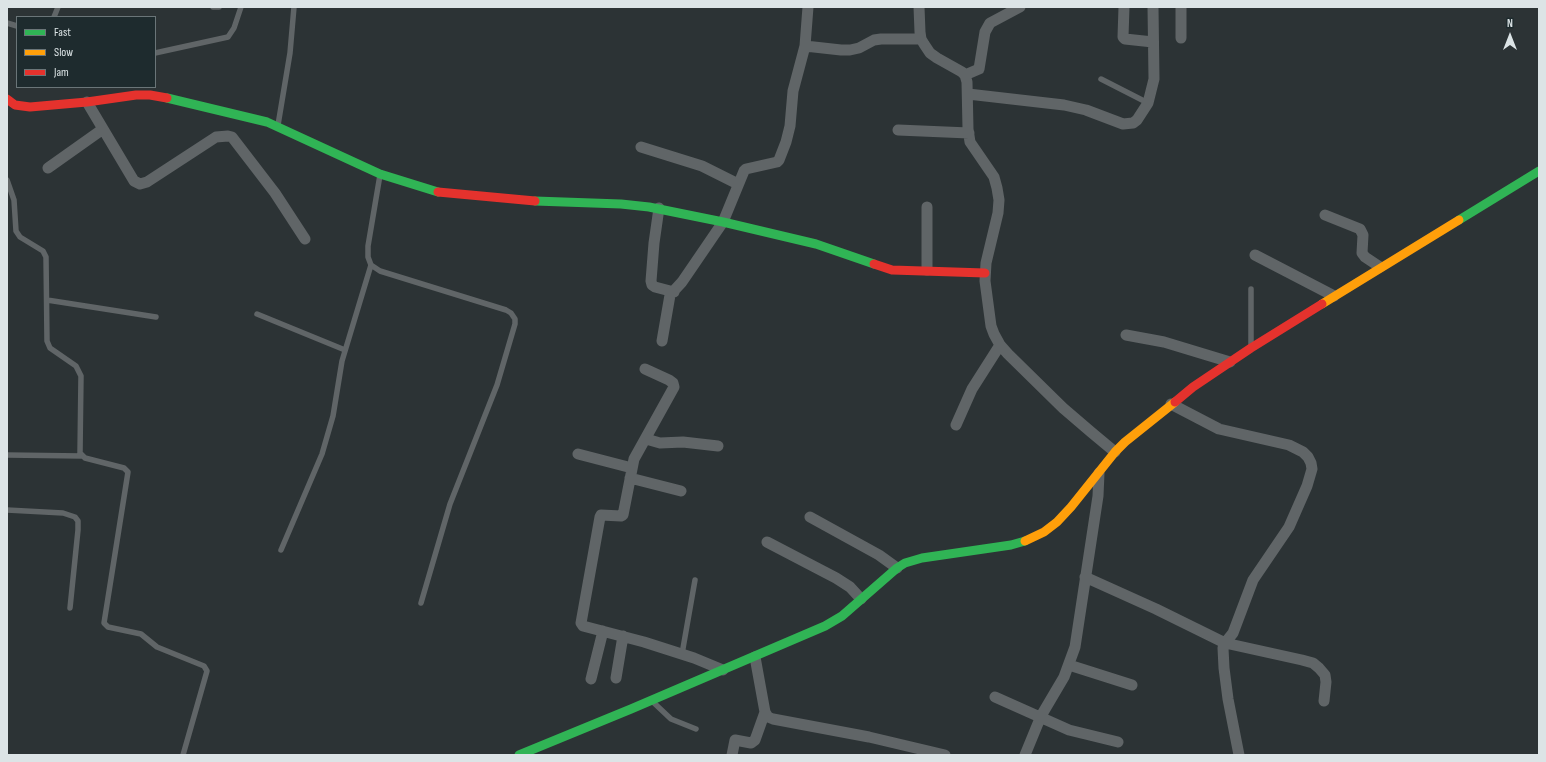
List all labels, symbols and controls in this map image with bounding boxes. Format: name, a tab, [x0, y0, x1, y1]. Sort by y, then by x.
legend	[16, 16, 156, 88]
north arrow	[1490, 16, 1530, 56]
text: N	[1507, 17, 1513, 30]
text: Fast	[54, 25, 71, 40]
text: Slow	[54, 45, 73, 60]
text: Jam	[54, 65, 69, 80]

